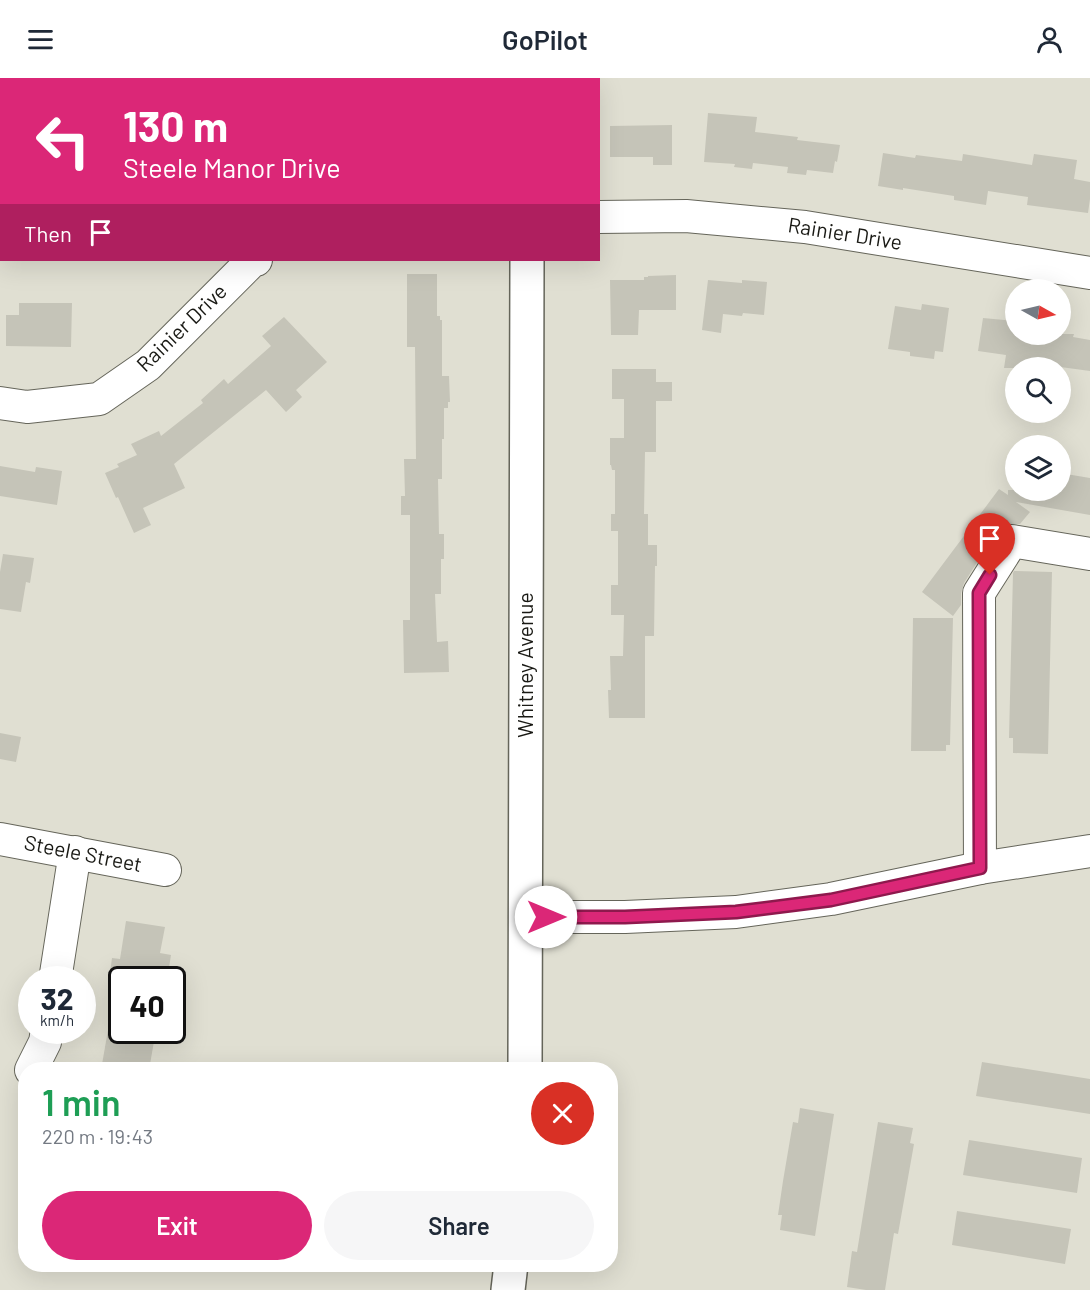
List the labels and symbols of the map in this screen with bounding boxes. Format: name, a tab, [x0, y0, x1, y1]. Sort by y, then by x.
street label: Rainier Drive	[786, 211, 904, 254]
street label: Rainier Drive	[131, 278, 231, 376]
north arrow	[1005, 279, 1071, 345]
pin	[964, 513, 1015, 575]
street label: Whitney Avenue	[512, 592, 537, 738]
street label: Steele Street	[22, 829, 144, 876]
position arrow	[514, 885, 578, 949]
speed limit sign: 40	[108, 966, 186, 1044]

